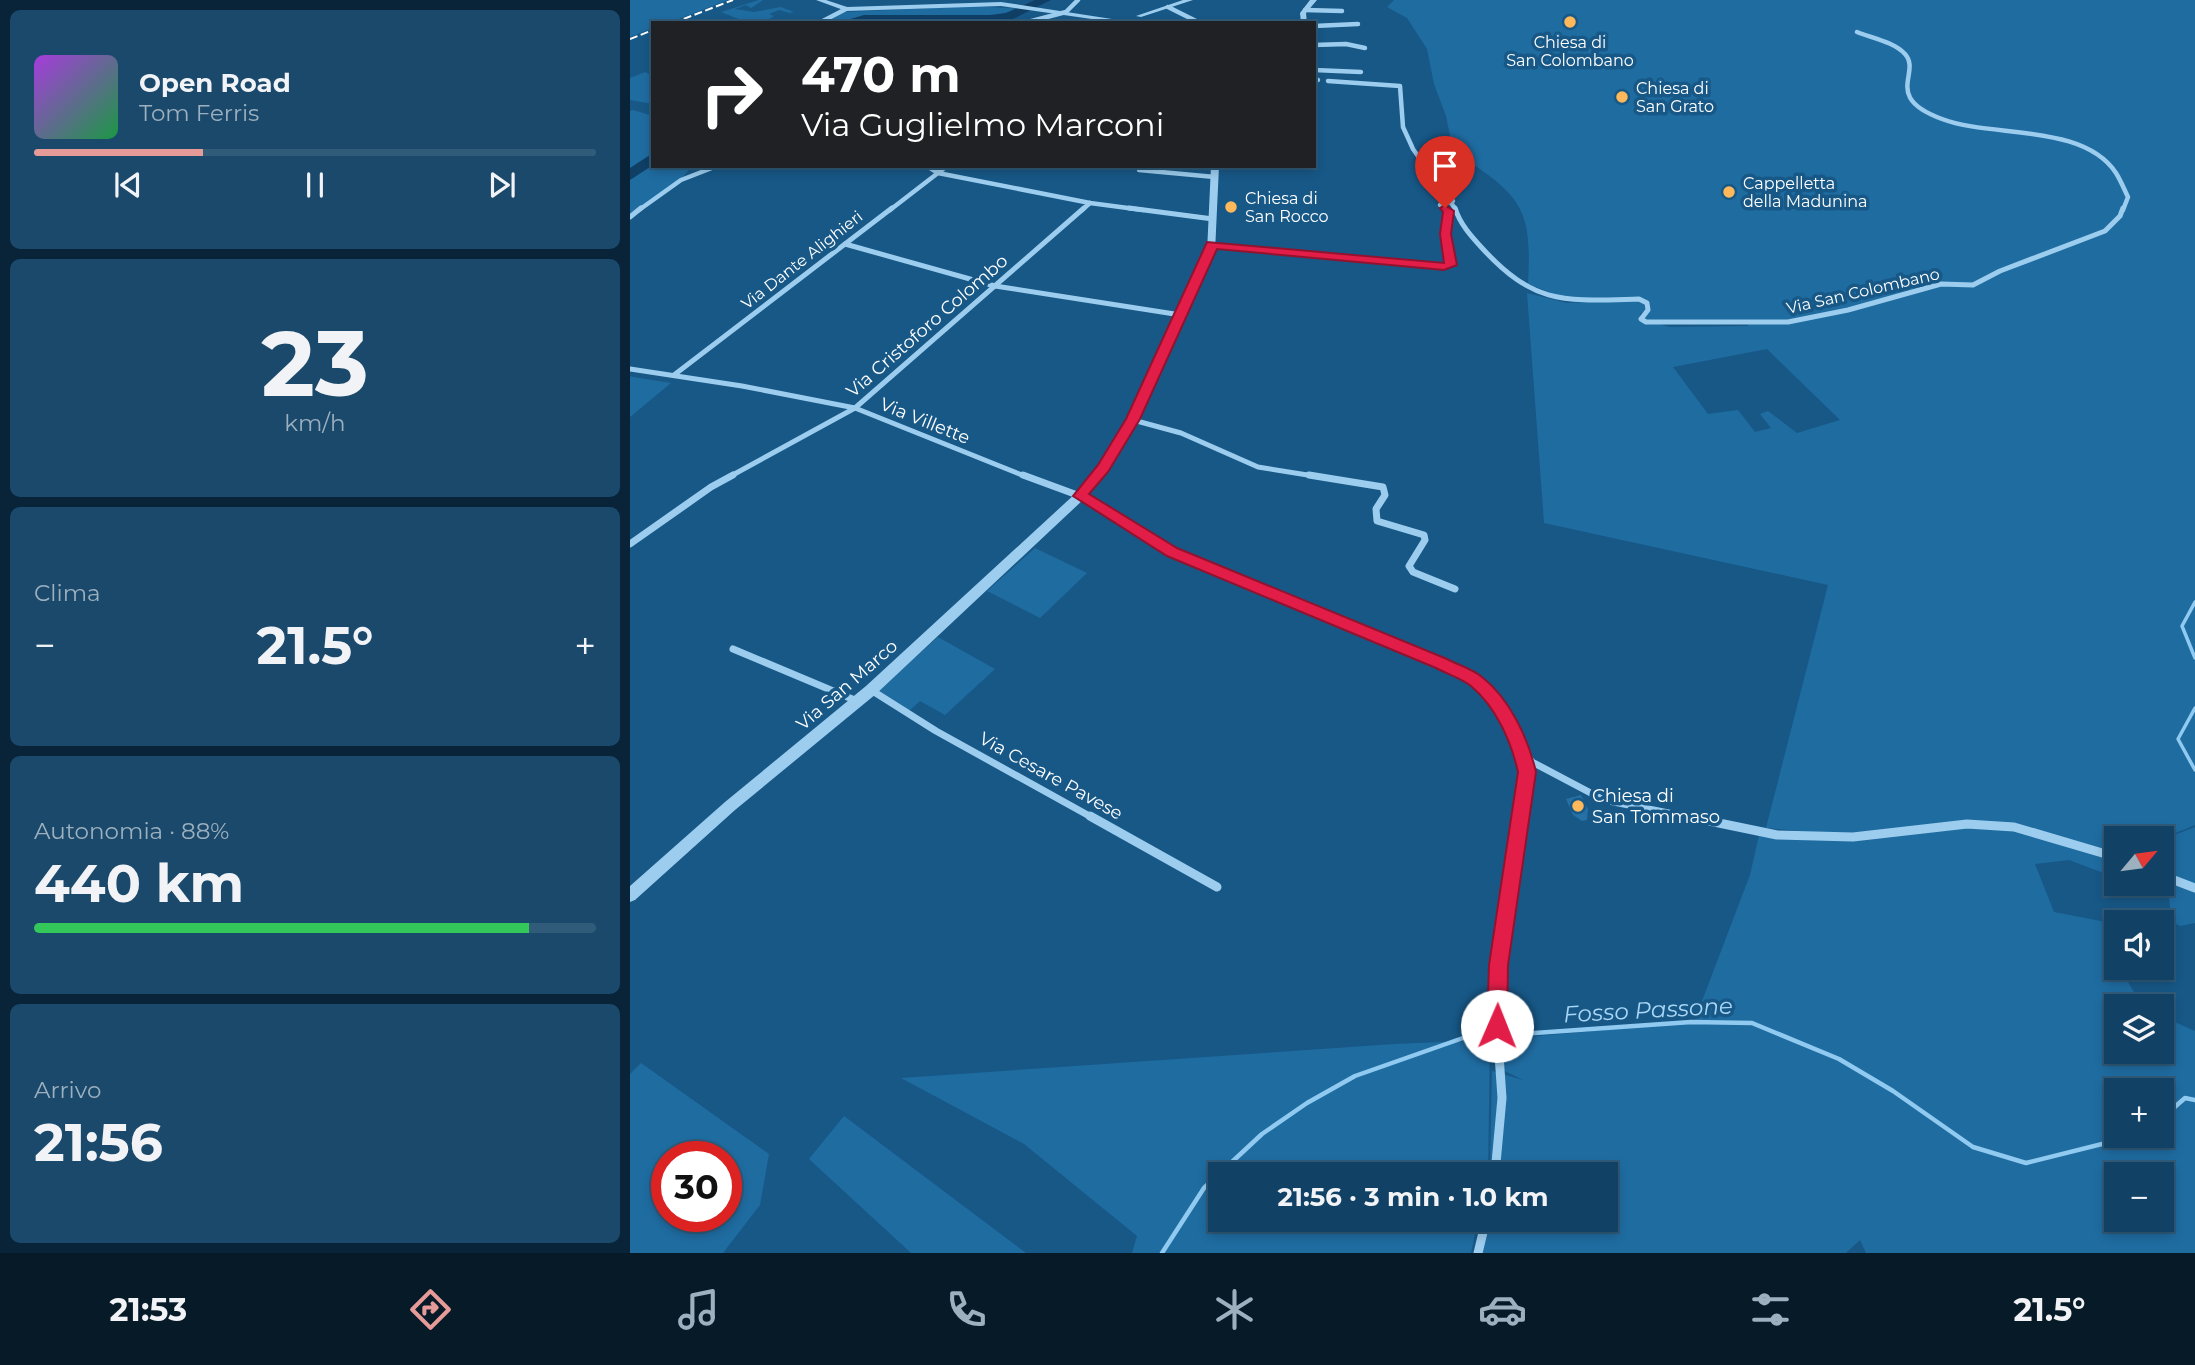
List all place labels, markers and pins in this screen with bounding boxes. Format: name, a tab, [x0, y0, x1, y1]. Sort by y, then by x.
marker: Chiesa di San Colombano	[1562, 14, 1578, 30]
place label: Chiesa di San Colombano	[1506, 33, 1634, 70]
place label: Chiesa di San Grato	[1636, 79, 1714, 116]
marker: Chiesa di San Grato	[1614, 89, 1630, 105]
pin	[1415, 136, 1475, 208]
place label: Cappelletta della Madunina	[1743, 174, 1867, 211]
marker: Cappelletta della Madunina	[1721, 184, 1737, 200]
place label: Chiesa di San Rocco	[1245, 189, 1329, 226]
marker: Chiesa di San Rocco	[1223, 199, 1239, 215]
place label: Chiesa di San Tommaso	[1592, 785, 1720, 828]
marker: Chiesa di San Tommaso	[1570, 798, 1586, 814]

